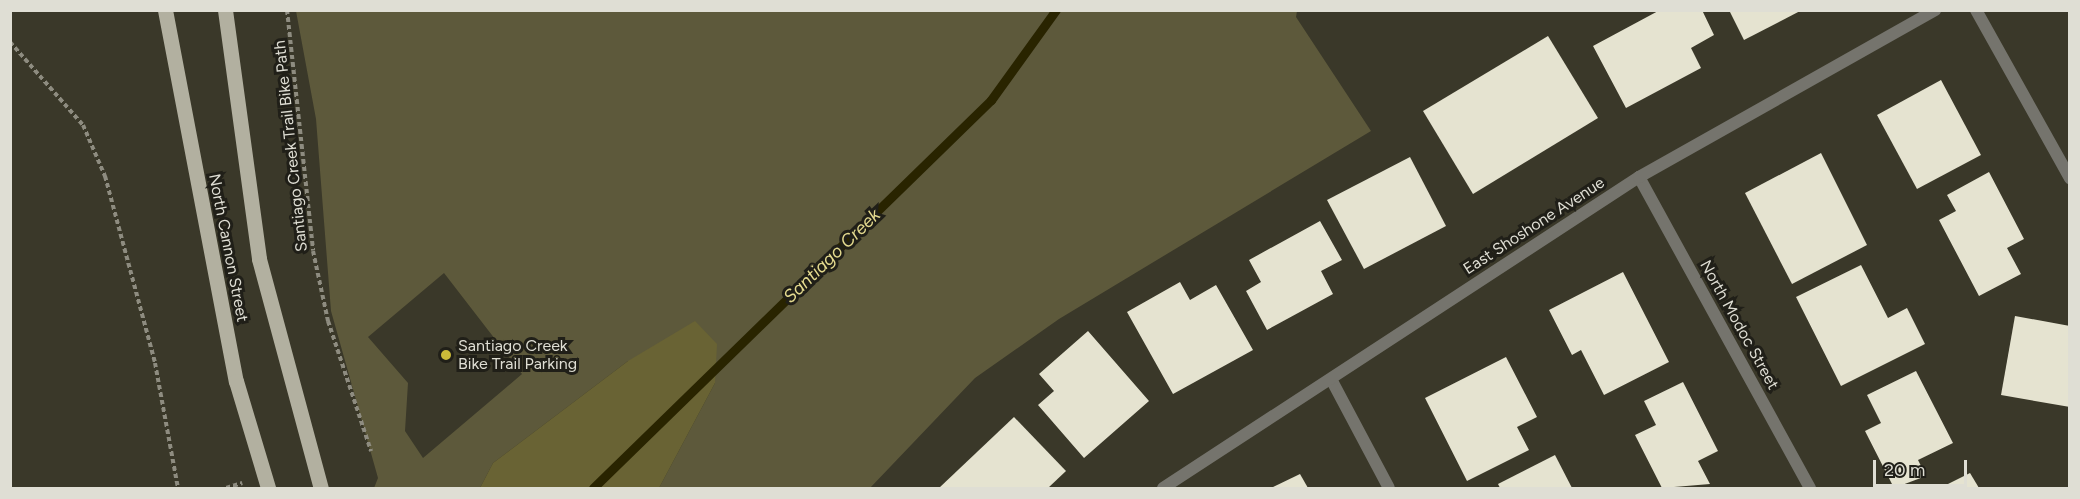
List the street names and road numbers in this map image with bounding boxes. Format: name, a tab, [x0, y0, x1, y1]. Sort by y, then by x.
street label: Santiago Creek Trail Bike Path	[270, 39, 312, 253]
street label: North Cannon Street	[204, 172, 252, 324]
street label: East Shoshone Avenue	[1460, 173, 1608, 279]
street label: North Modoc Street	[1695, 257, 1783, 393]

